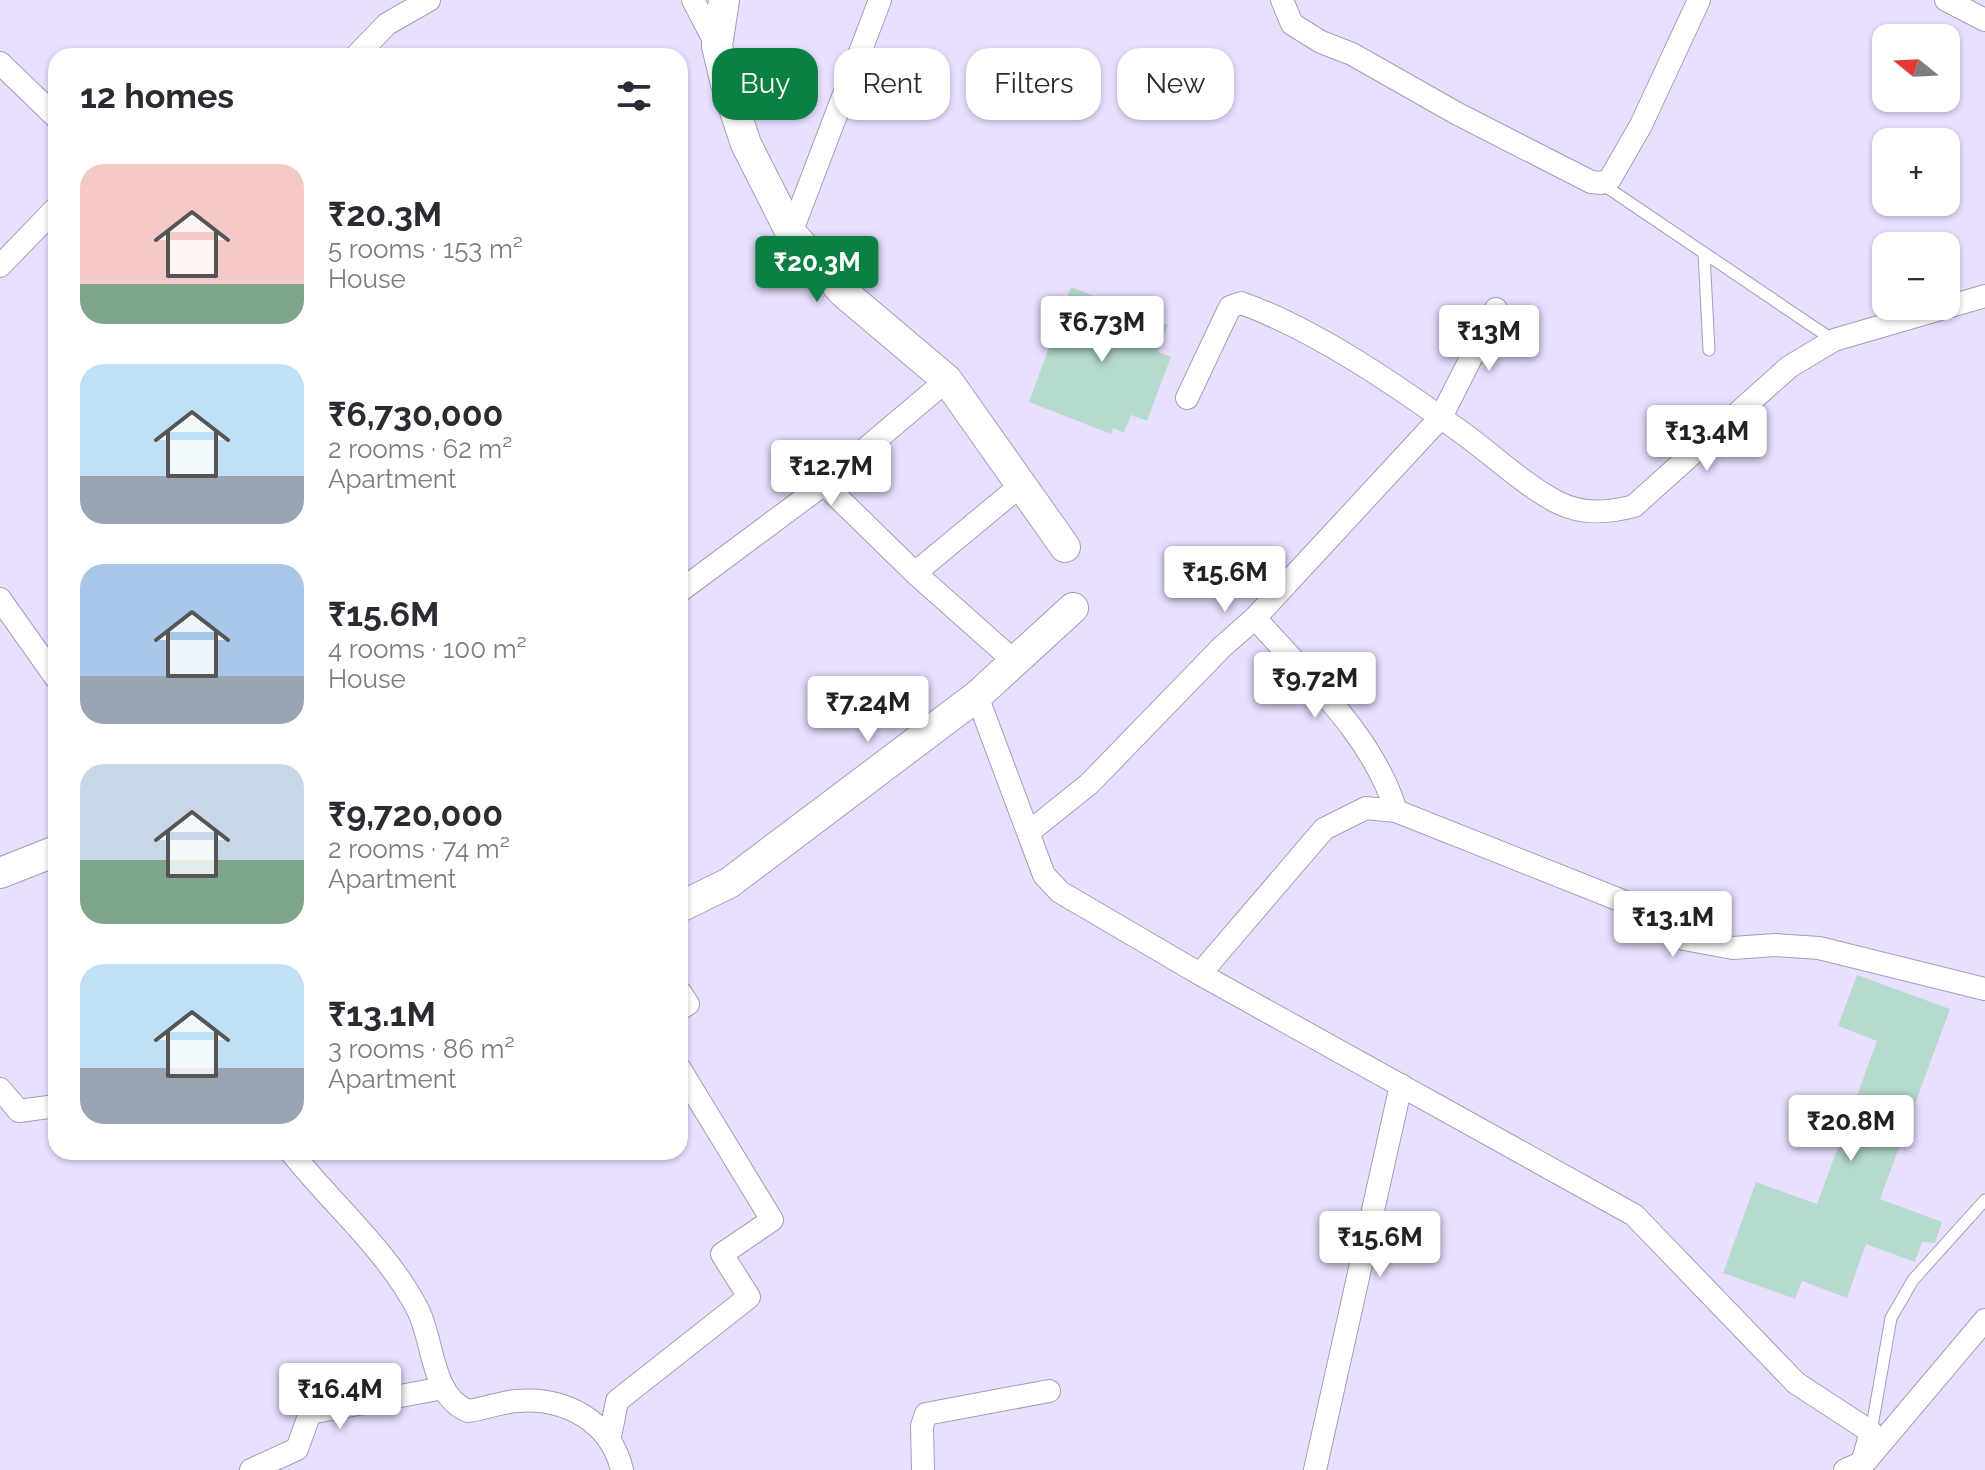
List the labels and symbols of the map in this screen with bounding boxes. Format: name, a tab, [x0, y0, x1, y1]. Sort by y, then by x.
north arrow	[1872, 24, 1960, 112]
pin: ₹20.3M	[752, 236, 882, 304]
pin: ₹6.73M	[1037, 296, 1167, 364]
pin: ₹13M	[1442, 305, 1536, 373]
pin: ₹13.4M	[1642, 405, 1772, 473]
pin: ₹12.7M	[766, 440, 896, 508]
pin: ₹15.6M	[1160, 546, 1290, 614]
pin: ₹9.72M	[1250, 652, 1380, 720]
pin: ₹7.24M	[803, 676, 933, 744]
pin: ₹13.1M	[1608, 891, 1738, 959]
pin: ₹20.8M	[1786, 1095, 1916, 1163]
pin: ₹15.6M	[1315, 1211, 1445, 1279]
pin: ₹16.4M	[275, 1363, 405, 1431]

